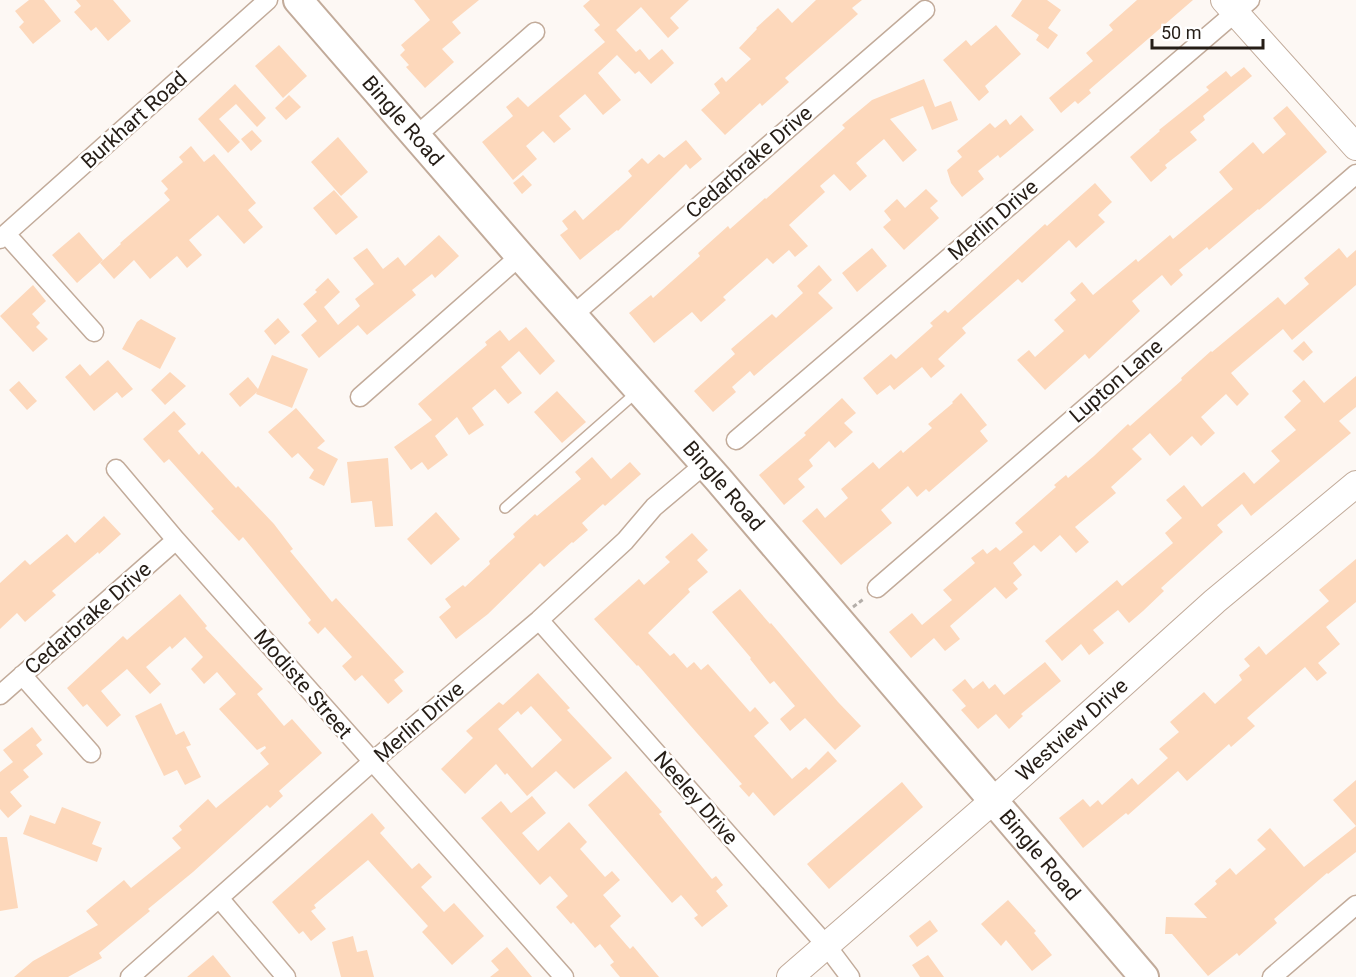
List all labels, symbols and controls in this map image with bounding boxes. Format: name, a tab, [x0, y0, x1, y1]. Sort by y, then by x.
scale bar	[1152, 12, 1263, 50]
text: 50 m	[1161, 22, 1201, 43]
street label: Burkhart Road	[76, 66, 192, 174]
street label: Bingle Road	[357, 71, 448, 171]
street label: Cedarbrake Drive	[681, 101, 817, 223]
street label: Merlin Drive	[943, 175, 1043, 265]
street label: Lupton Lane	[1065, 334, 1167, 428]
street label: Bingle Road	[678, 436, 769, 536]
street label: Cedarbrake Drive	[20, 557, 156, 679]
street label: Modiste Street	[249, 625, 357, 744]
street label: Westview Drive	[1011, 673, 1133, 786]
street label: Merlin Drive	[369, 677, 469, 767]
street label: Neeley Drive	[649, 746, 743, 850]
street label: Bingle Road	[994, 805, 1085, 905]

